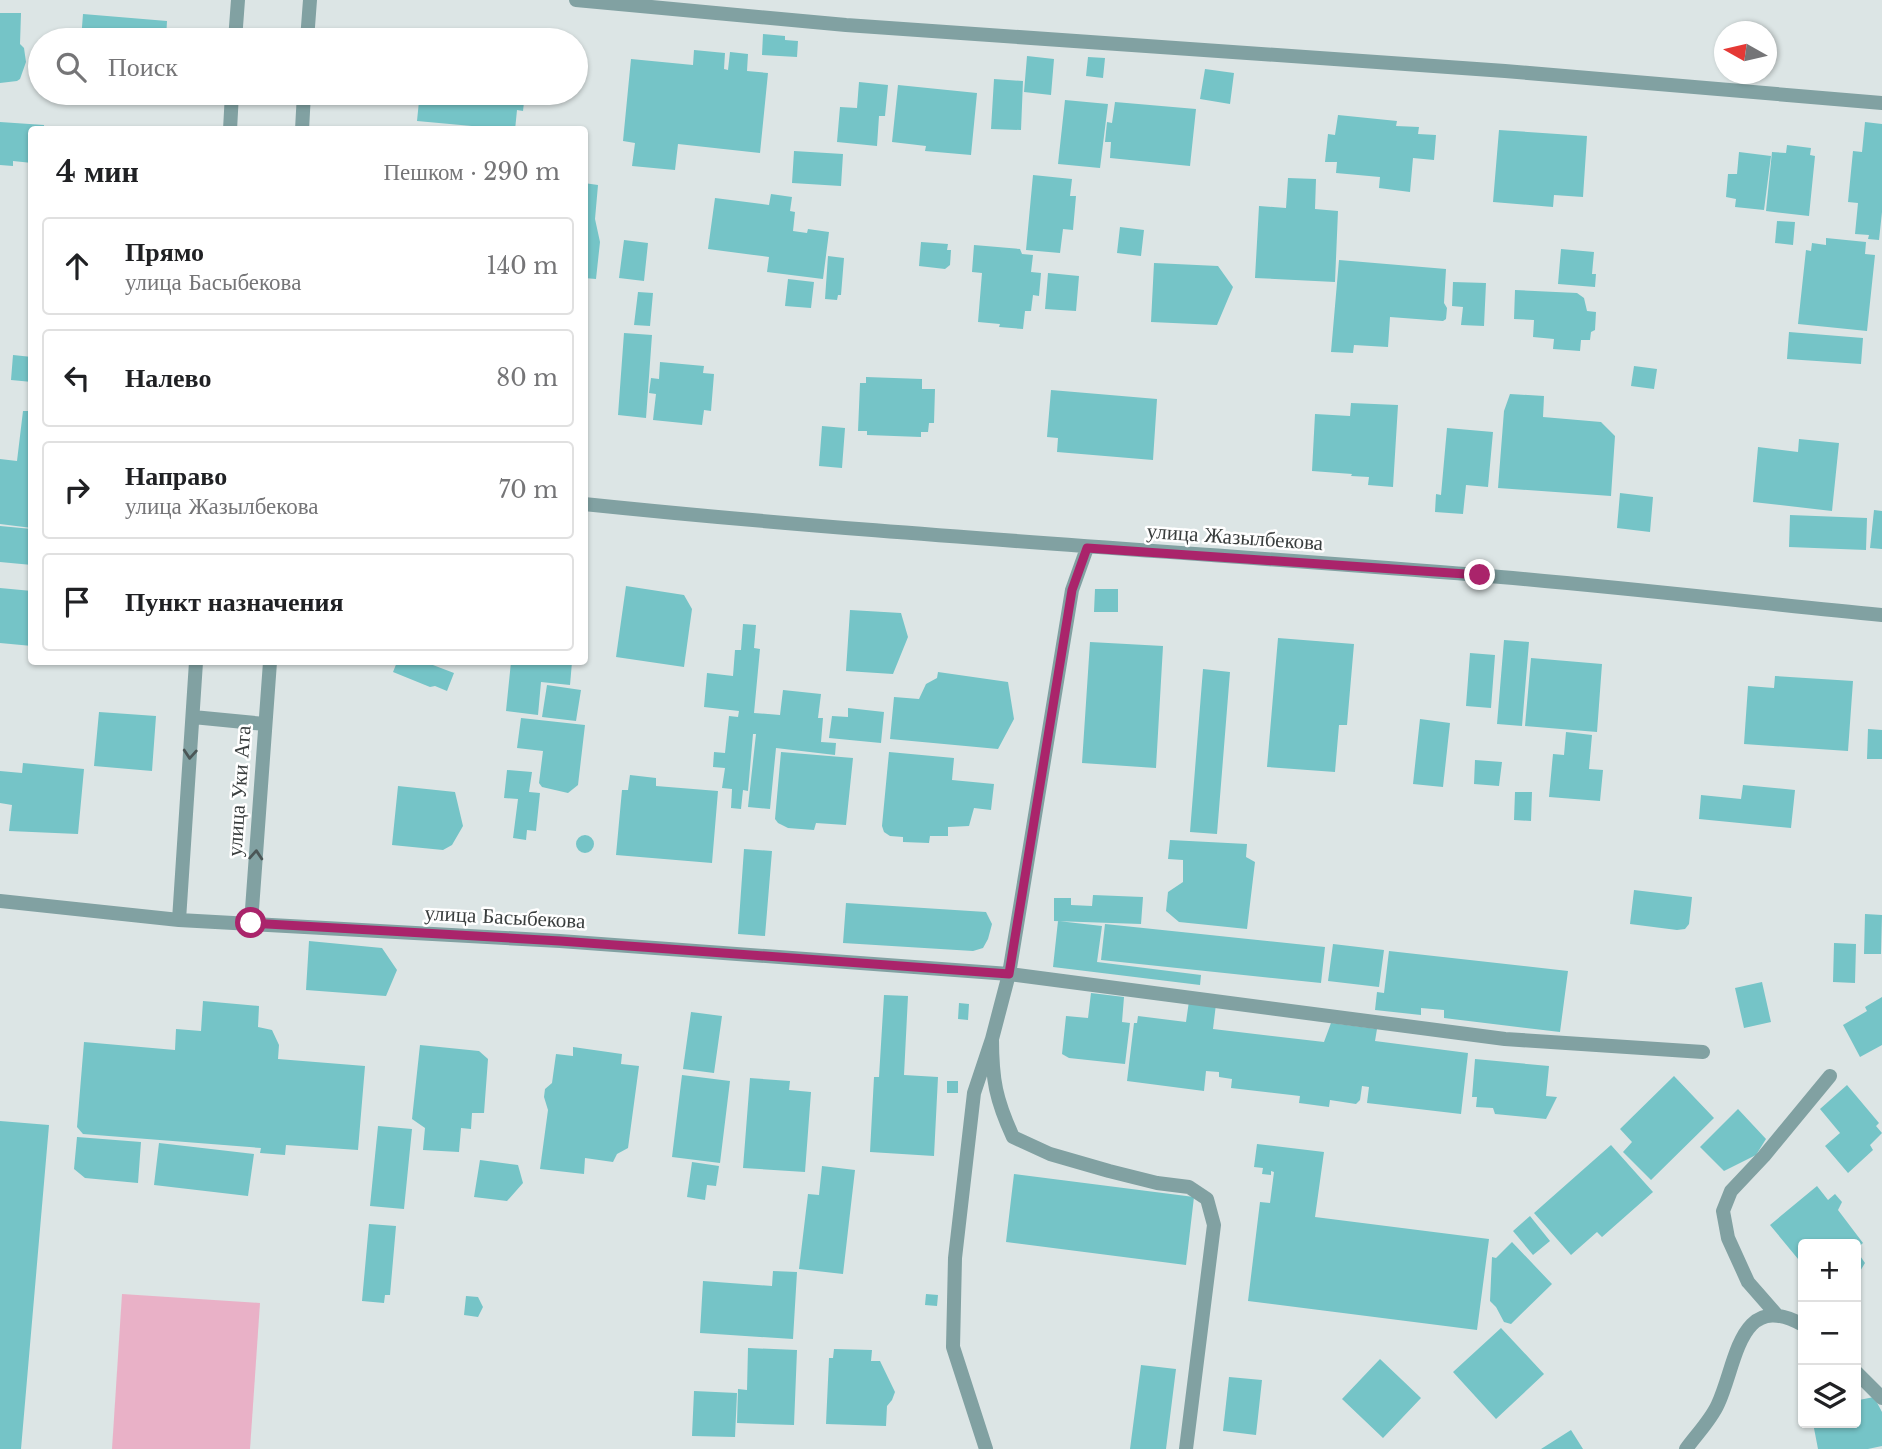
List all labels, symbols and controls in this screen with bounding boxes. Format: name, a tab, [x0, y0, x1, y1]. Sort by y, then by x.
north arrow	[1714, 21, 1777, 84]
search box	[28, 28, 588, 105]
icon: search	[52, 48, 90, 86]
text: Поиск	[108, 51, 178, 83]
text: 4 мин	[56, 153, 139, 190]
text: Пешком · 290 m	[383, 158, 560, 186]
text: Прямо	[125, 236, 204, 268]
icon: ahead	[58, 247, 96, 285]
text: 140 m	[487, 252, 558, 280]
text: улица Басыбекова	[125, 268, 301, 296]
icon: left	[58, 359, 96, 397]
text: Налево	[125, 362, 211, 394]
text: 80 m	[496, 364, 558, 392]
text: Направо	[125, 460, 227, 492]
icon: right	[58, 471, 96, 509]
text: 70 m	[499, 476, 558, 504]
text: улица Жазылбекова	[125, 492, 319, 520]
street label: улица Жазылбекова	[1146, 518, 1325, 556]
route end	[1464, 559, 1495, 590]
icon: arrive	[58, 583, 96, 621]
text: Пункт назначения	[125, 586, 343, 618]
street label: улица Уки Ата	[221, 724, 257, 857]
one-way arrow	[183, 749, 198, 760]
one-way arrow	[248, 850, 263, 861]
street label: улица Басыбекова	[424, 900, 587, 934]
route start	[235, 907, 266, 938]
map controls	[1798, 1239, 1861, 1428]
button: +	[1798, 1239, 1861, 1302]
button: −	[1798, 1302, 1861, 1365]
button: layers	[1798, 1365, 1861, 1428]

